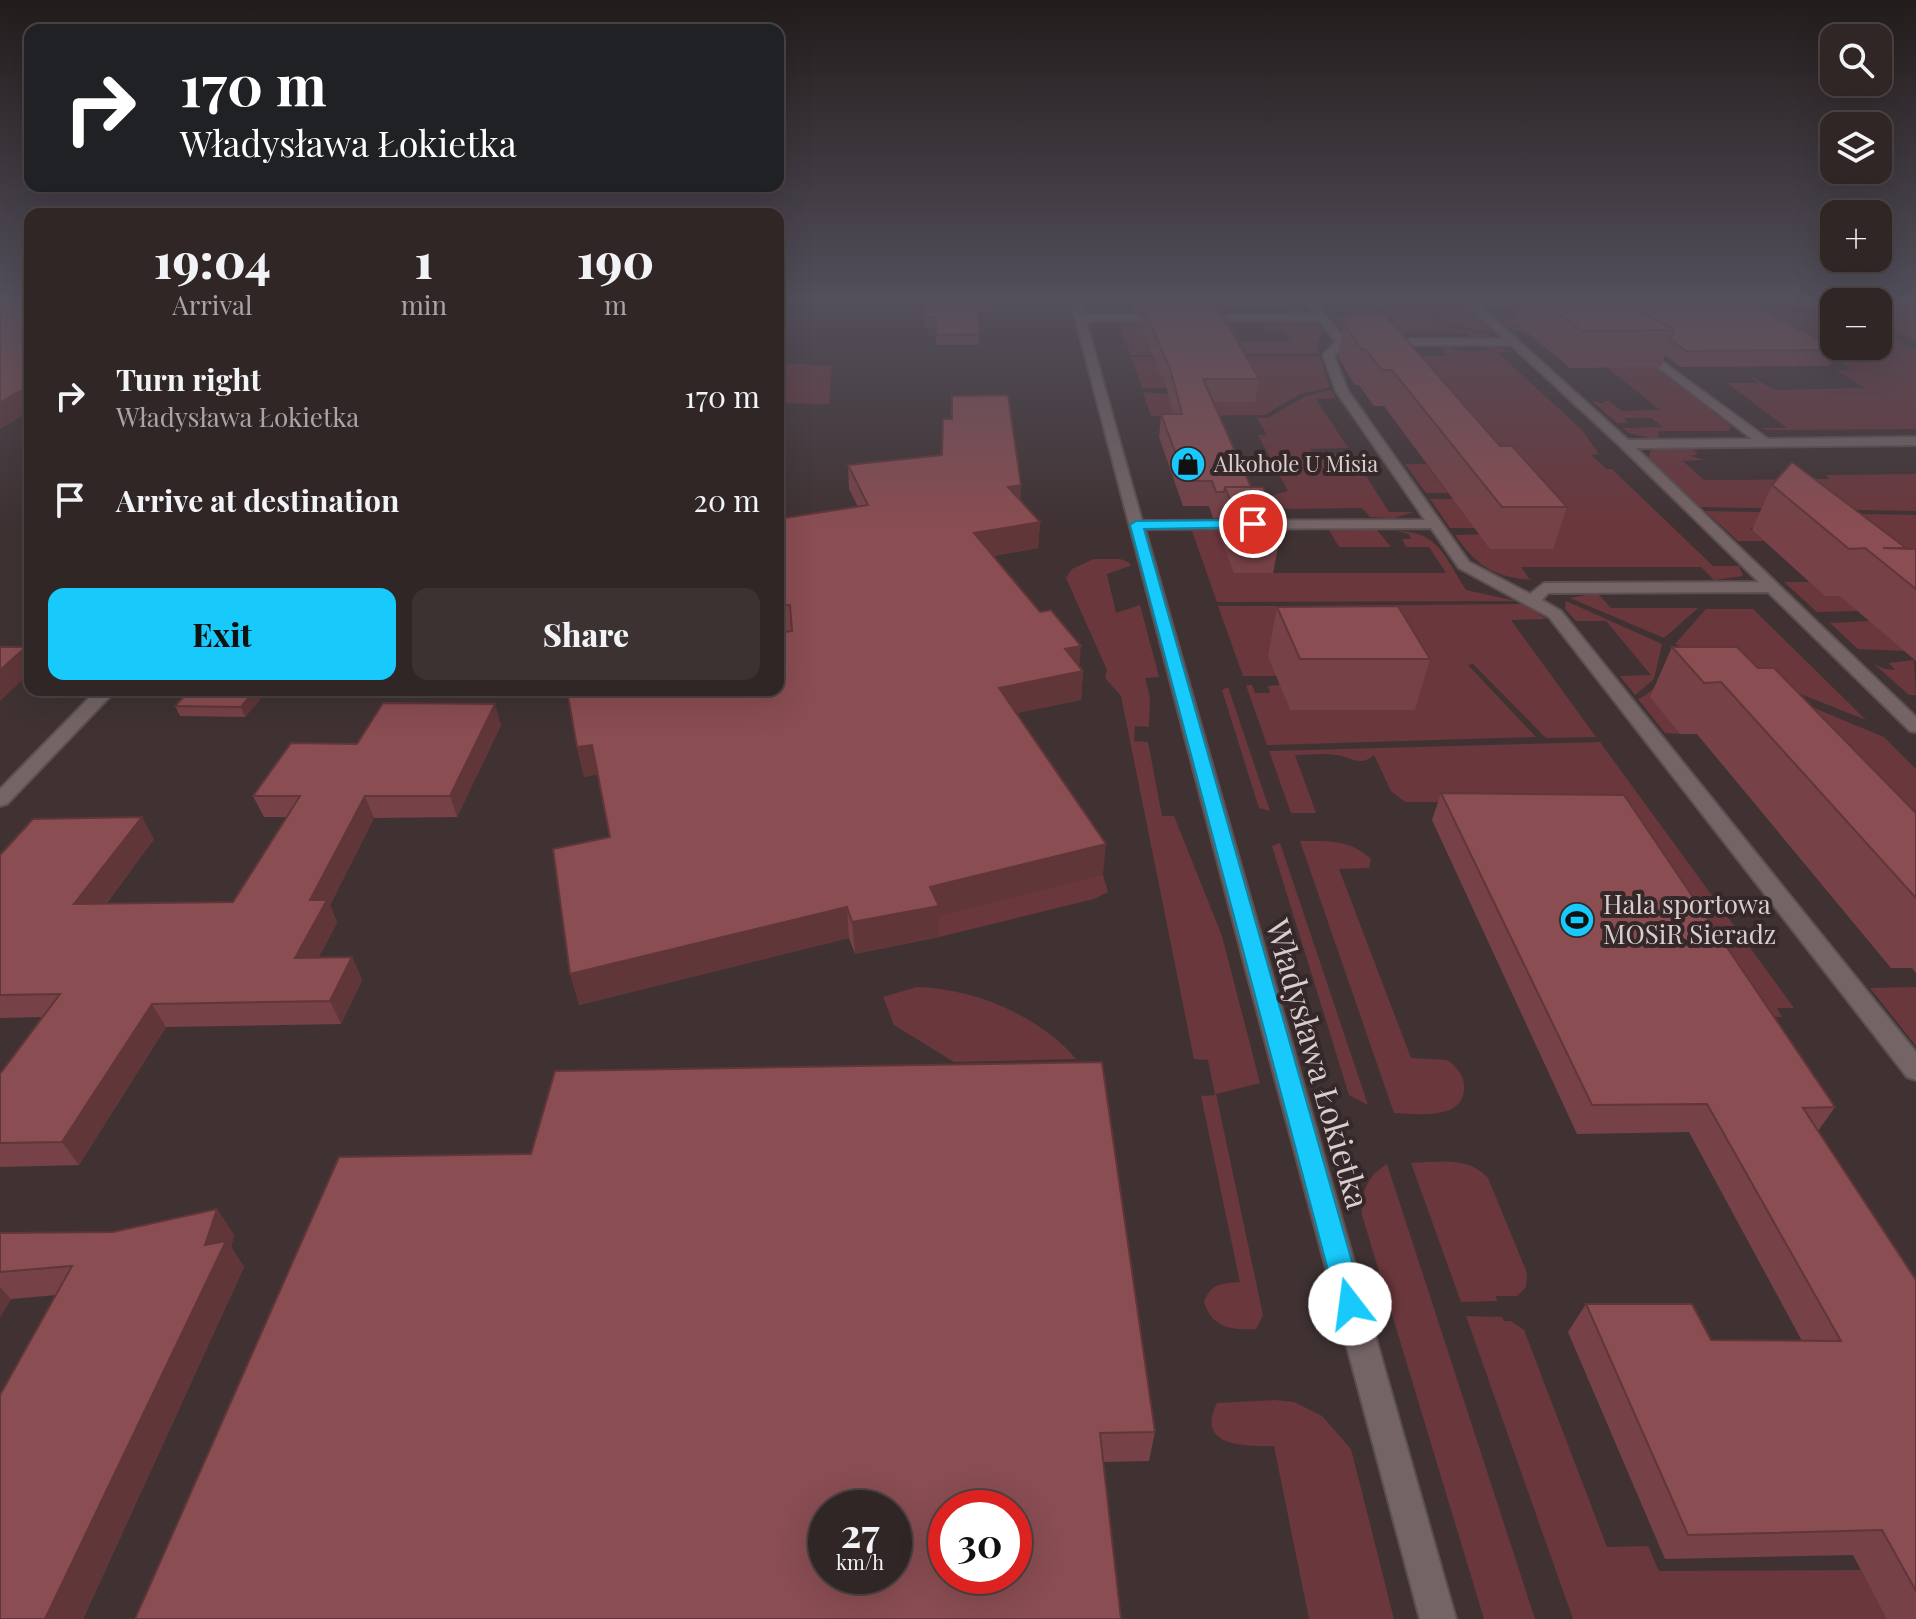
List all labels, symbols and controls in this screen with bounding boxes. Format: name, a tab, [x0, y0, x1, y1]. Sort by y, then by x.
map controls	[1820, 24, 1892, 360]
button: search	[1820, 24, 1892, 96]
text: 170 m	[180, 46, 327, 121]
icon: right	[48, 56, 152, 160]
button: layers	[1820, 112, 1892, 184]
text: Władysława Łokietka	[180, 118, 517, 166]
button: +	[1820, 200, 1892, 272]
text: 19:04	[154, 227, 271, 291]
text: 1	[415, 227, 433, 291]
text: 190	[577, 227, 654, 291]
text: Arrival	[172, 287, 252, 322]
text: min	[401, 287, 447, 322]
text: m	[604, 287, 627, 322]
button: −	[1820, 288, 1892, 360]
text: Turn right	[116, 359, 261, 399]
icon: right	[48, 374, 92, 418]
text: 170 m	[685, 376, 760, 416]
text: Władysława Łokietka	[116, 399, 359, 434]
shop icon: Alkohole U Misia	[1169, 445, 1207, 483]
place label: Alkohole U Misia	[1213, 448, 1378, 478]
icon: arrive	[48, 478, 92, 522]
text: Arrive at destination	[116, 480, 399, 520]
text: 20 m	[694, 480, 760, 520]
pin	[1219, 490, 1287, 558]
icon: arrive	[1231, 502, 1275, 546]
button: Exit	[48, 588, 396, 680]
button: Share	[412, 588, 760, 680]
place label: Hala sportowa MOSiR Sieradz	[1603, 886, 1776, 951]
sports icon: Hala sportowa MOSiR Sieradz	[1558, 901, 1596, 939]
street label: Władysława Łokietka	[1257, 913, 1381, 1213]
position arrow	[1308, 1262, 1392, 1346]
speed limit sign: 30	[928, 1490, 1032, 1594]
text: 27	[840, 1505, 880, 1558]
text: km/h	[836, 1548, 884, 1575]

